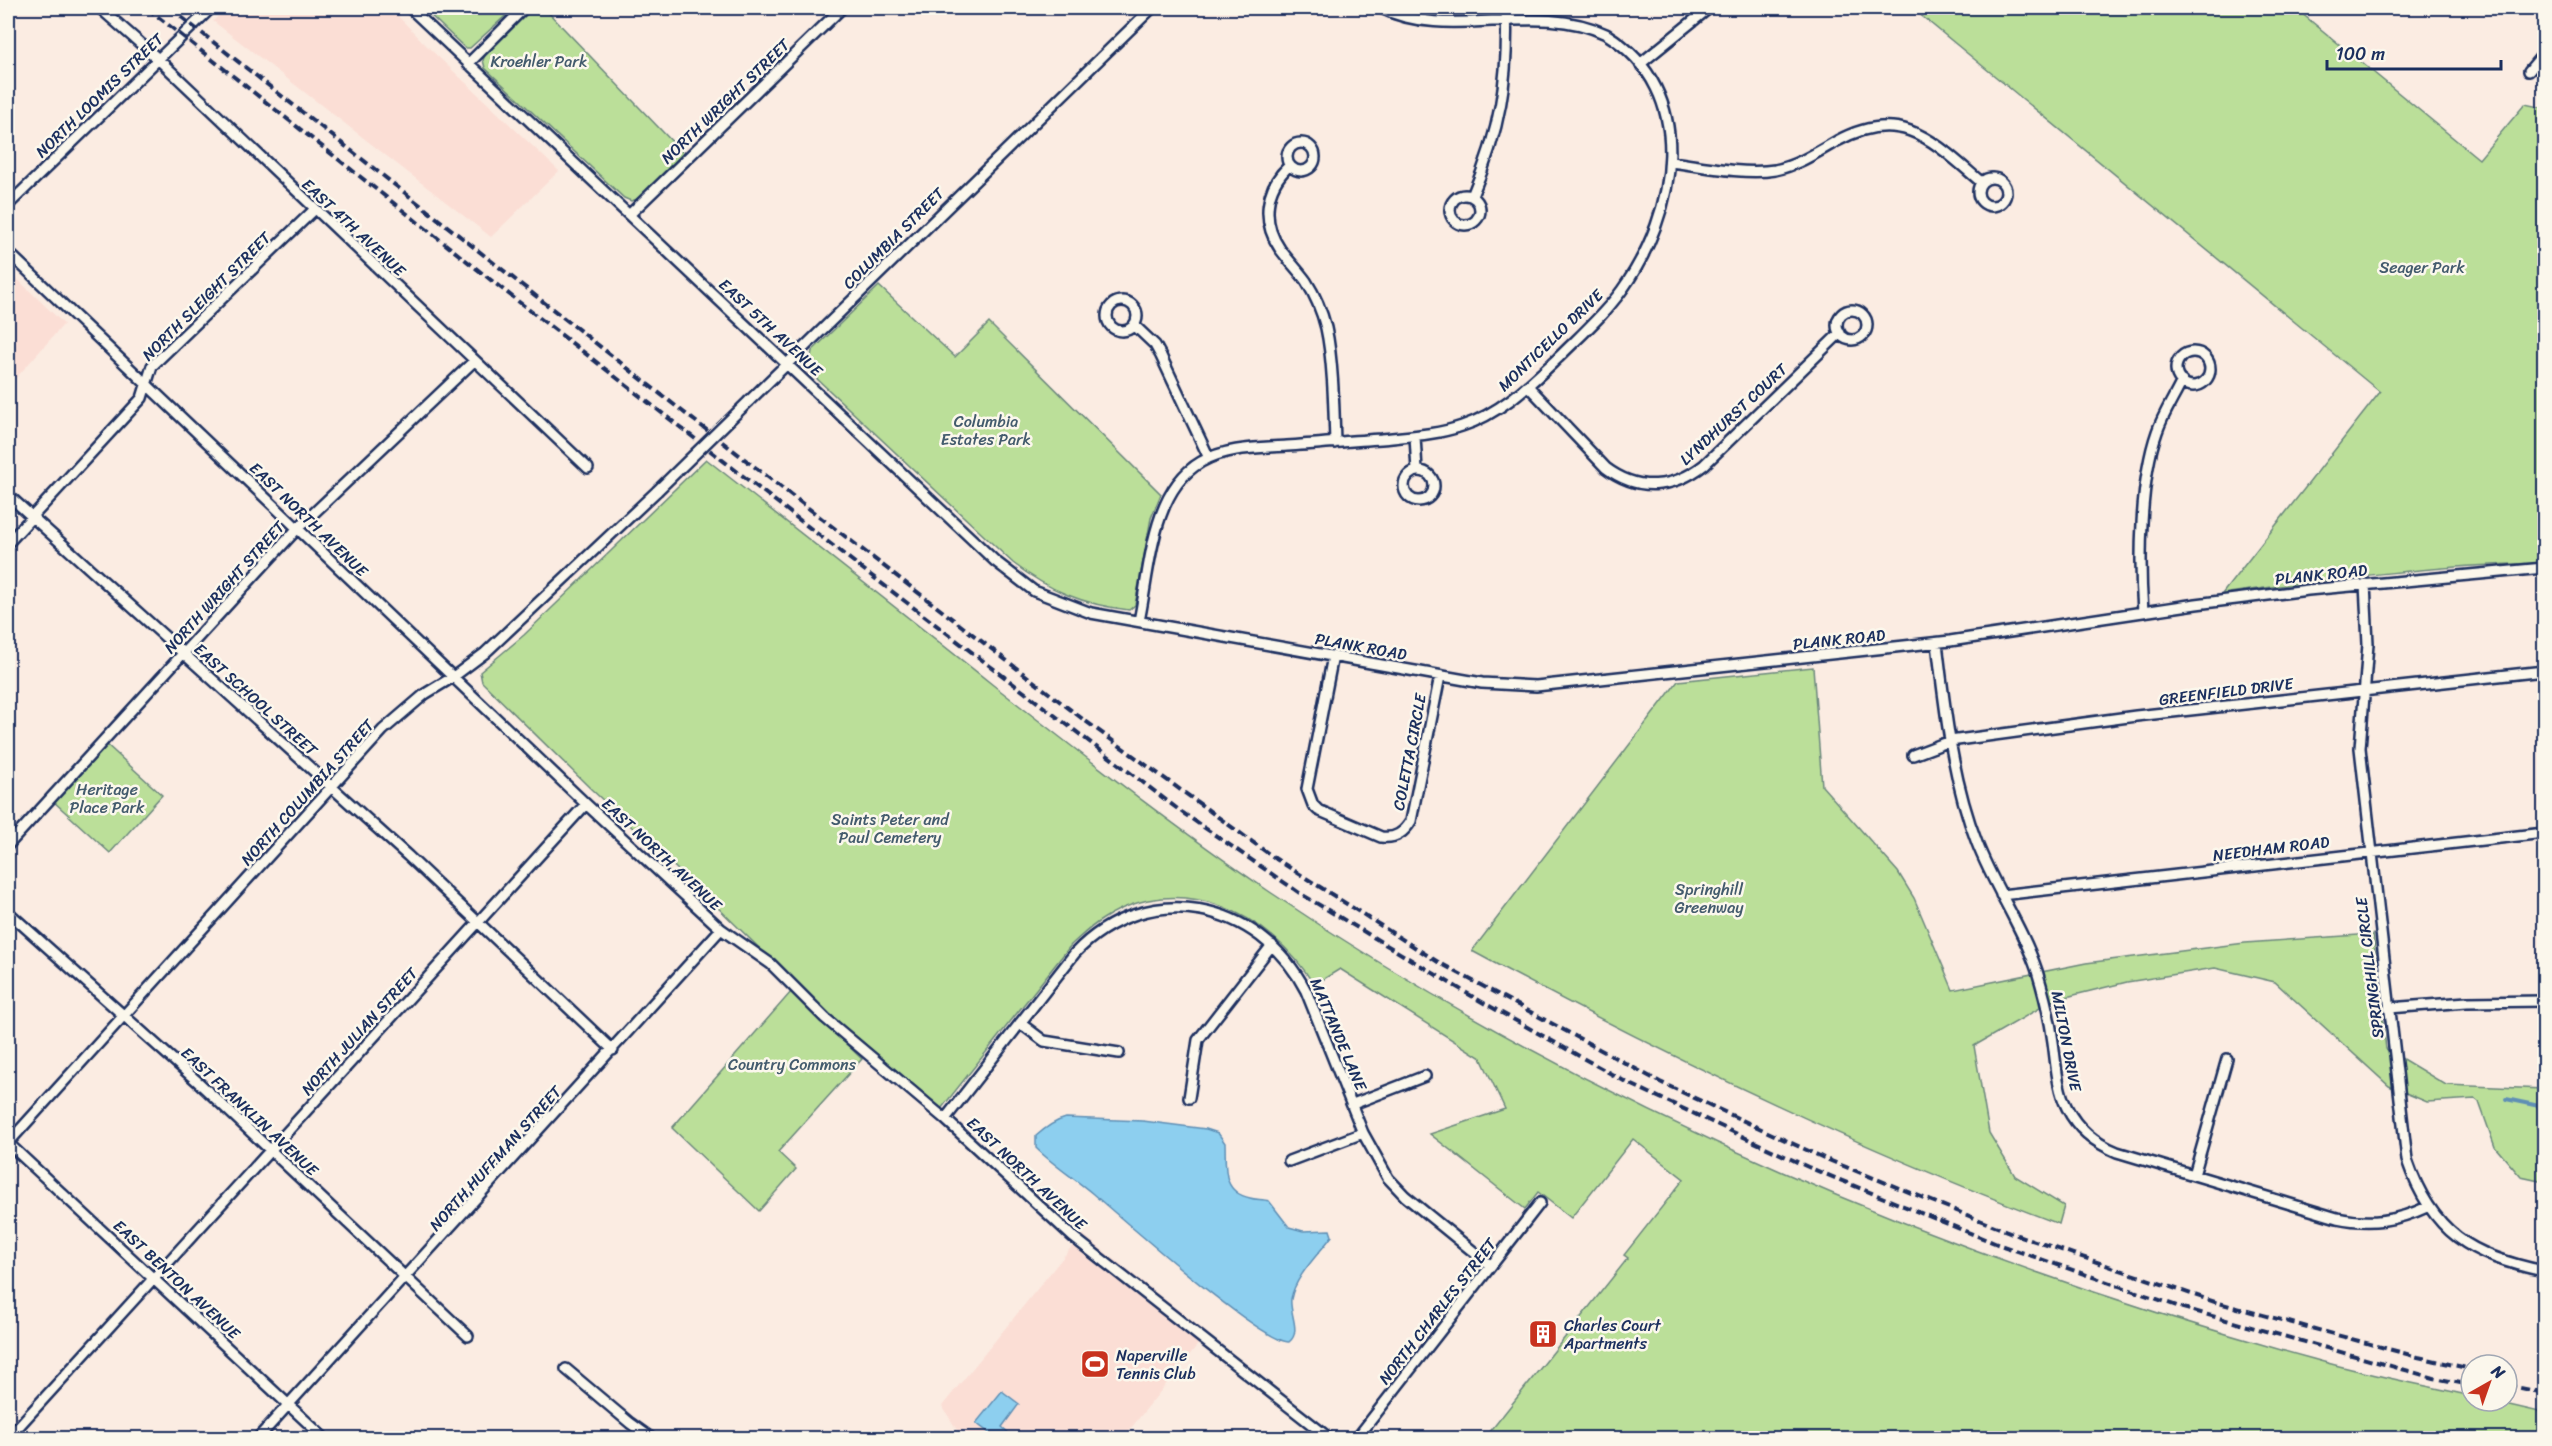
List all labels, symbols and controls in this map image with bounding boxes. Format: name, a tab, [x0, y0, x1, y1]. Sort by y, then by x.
street label: NORTH LOOMIS STREET	[28, 25, 172, 165]
street label: NORTH WRIGHT STREET	[654, 31, 798, 171]
scale bar	[2327, 33, 2501, 71]
text: 100 m	[2336, 38, 2385, 70]
park label: Kroehler Park	[491, 47, 587, 76]
street label: EAST 4TH AVENUE	[295, 171, 414, 285]
street label: COLUMBIA STREET	[835, 179, 952, 296]
street label: NORTH SLEIGHT STREET	[135, 224, 279, 368]
park label: Seager Park	[2379, 253, 2465, 282]
street label: EAST 5TH AVENUE	[712, 271, 830, 385]
street label: MONTICELLO DRIVE	[1491, 281, 1611, 399]
street label: LYNDHURST COURT	[1672, 355, 1795, 473]
park label: Columbia Estates Park	[941, 407, 1031, 454]
street label: EAST NORTH AVENUE	[242, 455, 376, 585]
street label: NORTH WRIGHT STREET	[156, 513, 293, 661]
street label: PLANK ROAD	[2273, 555, 2369, 594]
street label: PLANK ROAD	[1791, 620, 1887, 659]
street label: PLANK ROAD	[1313, 624, 1410, 669]
street label: EAST SCHOOL STREET	[187, 635, 325, 764]
street label: GREENFIELD DRIVE	[2157, 669, 2296, 714]
street label: COLETTA CIRCLE	[1384, 690, 1435, 813]
street label: NORTH COLUMBIA STREET	[233, 711, 382, 872]
park label: Heritage Place Park	[69, 775, 145, 822]
street label: EAST NORTH AVENUE	[595, 790, 730, 919]
park label: Saints Peter and Paul Cemetery	[831, 805, 950, 852]
street label: NEEDHAM ROAD	[2211, 827, 2332, 870]
park label: Springhill Greenway	[1675, 875, 1744, 922]
street label: SPRINGHILL CIRCLE	[2346, 895, 2393, 1040]
street label: NORTH JULIAN STREET	[294, 959, 426, 1102]
street label: MATTANDE LANE	[1302, 973, 1376, 1096]
street label: MILTON DRIVE	[2043, 988, 2091, 1095]
street label: EAST FRANKLIN AVENUE	[174, 1039, 326, 1184]
park label: Country Commons	[728, 1050, 857, 1079]
street label: NORTH HUFFMAN STREET	[422, 1078, 570, 1238]
street label: EAST NORTH AVENUE	[960, 1109, 1095, 1238]
street label: EAST BENTON AVENUE	[106, 1212, 248, 1347]
street label: NORTH CHARLES STREET	[1371, 1231, 1505, 1391]
place label: Charles Court Apartments	[1563, 1311, 1661, 1358]
building icon: Charles Court Apartments	[1527, 1318, 1559, 1350]
place label: Naperville Tennis Club	[1116, 1341, 1196, 1388]
sports icon: Naperville Tennis Club	[1079, 1348, 1111, 1380]
north arrow	[2459, 1353, 2519, 1413]
text: N	[2484, 1357, 2513, 1387]

